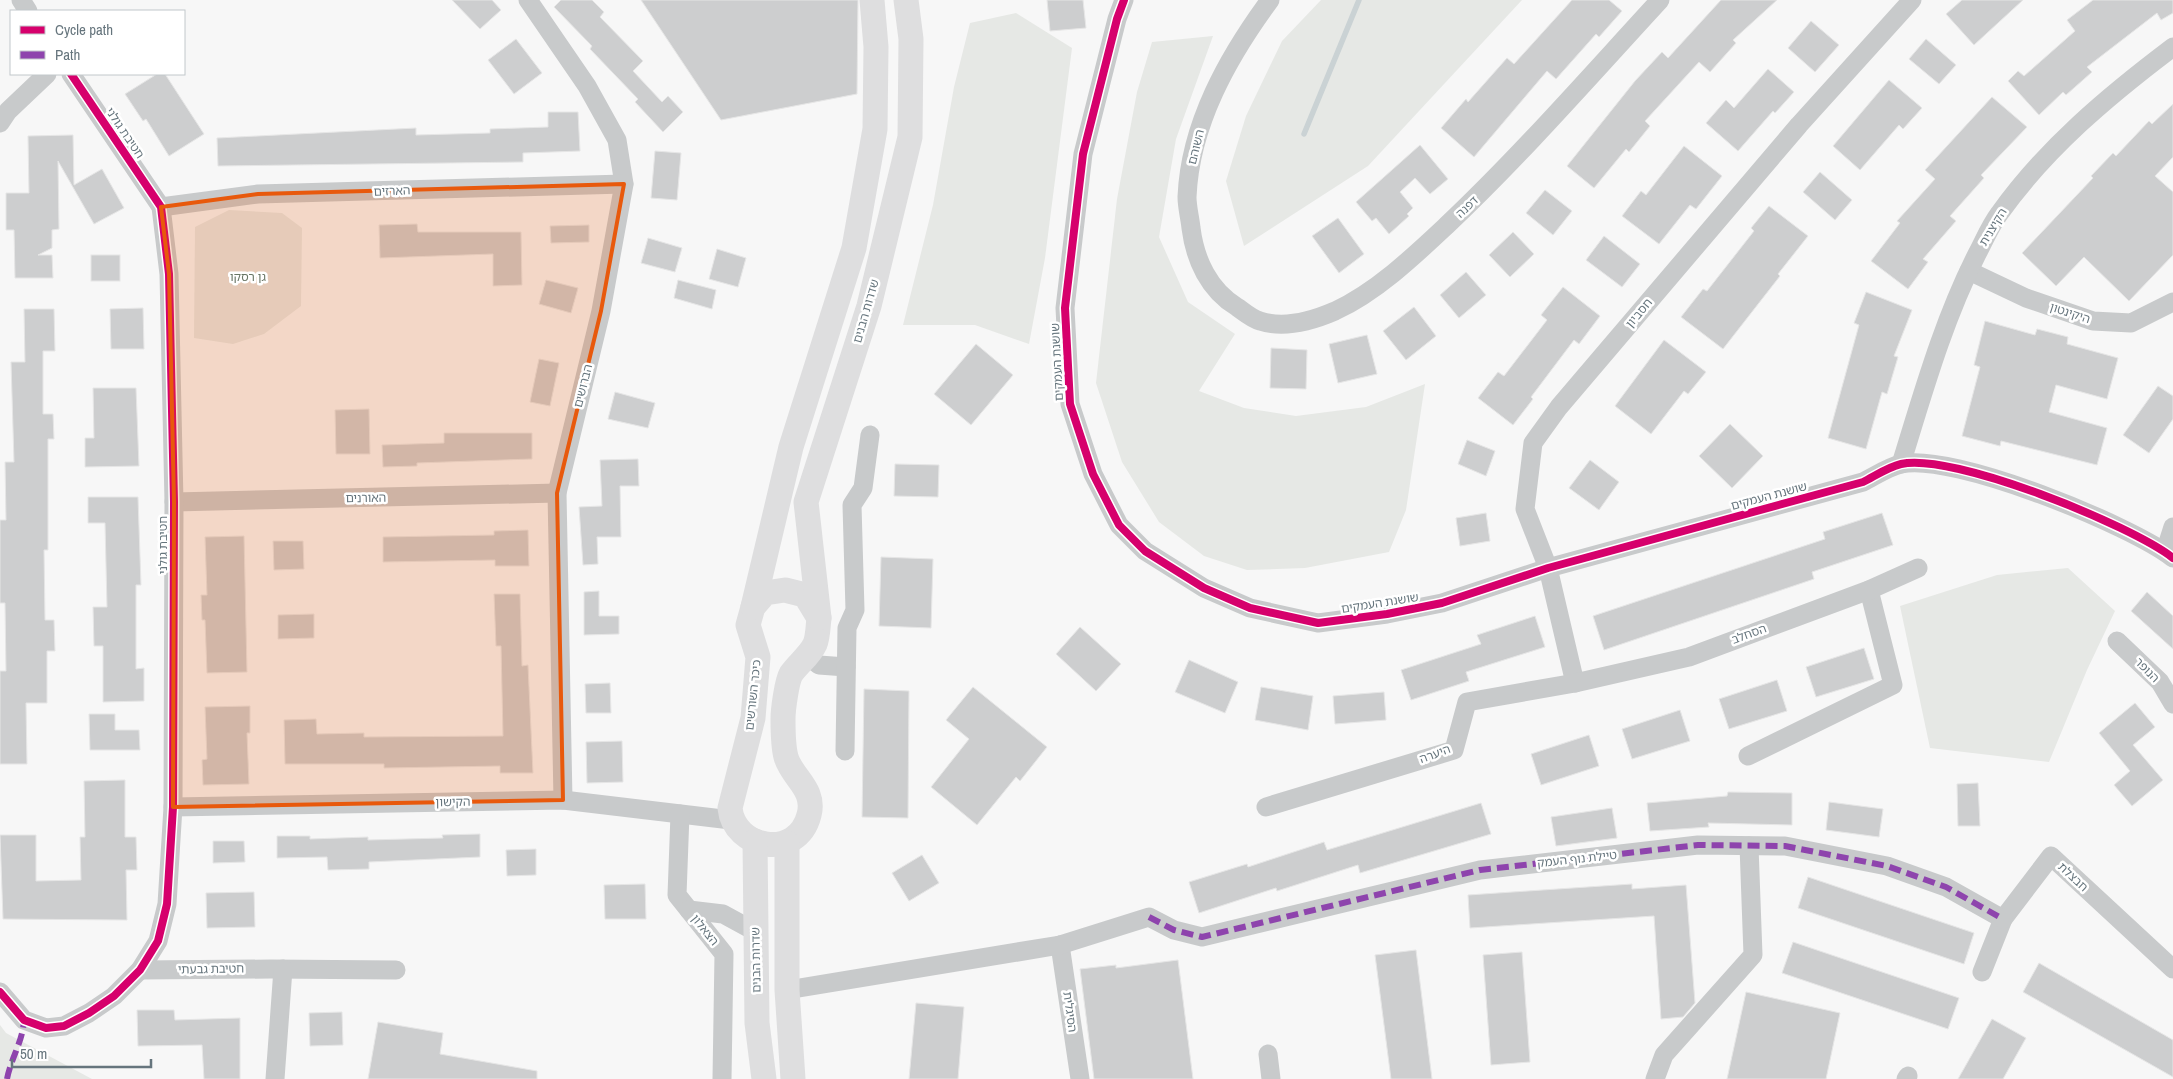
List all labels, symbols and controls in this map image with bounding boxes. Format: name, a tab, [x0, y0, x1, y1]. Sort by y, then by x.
legend	[10, 10, 185, 75]
text: Cycle path	[55, 19, 113, 40]
text: Path	[55, 44, 80, 65]
street label: חטיבת גולני	[102, 104, 148, 162]
street label: השוהם	[1184, 128, 1208, 166]
street label: הארזים	[373, 182, 411, 200]
street label: דפנה	[1452, 192, 1482, 221]
street label: הקיצנית	[1976, 205, 2010, 249]
park label: גן רסקו	[230, 269, 267, 285]
street label: שדרות הבנים	[849, 277, 883, 345]
street label: חסביון	[1622, 295, 1656, 331]
street label: היקינטון	[2048, 299, 2092, 327]
street label: שושנת העמקים	[1047, 323, 1067, 401]
street label: הברושים	[570, 363, 596, 409]
street label: שושנת העמקים	[1729, 478, 1809, 514]
street label: האורנים	[346, 490, 386, 506]
street label: חטיבת גולני	[155, 516, 171, 574]
street label: שושנת העמקים	[1340, 589, 1420, 617]
street label: הסחלב	[1729, 620, 1769, 648]
street label: הנופר	[2131, 654, 2163, 686]
street label: כיכר השורשים	[741, 659, 765, 731]
street label: היערה	[1417, 741, 1453, 767]
street label: הקישון	[435, 794, 471, 810]
street label: טיילת נוף העמק	[1536, 847, 1618, 871]
street label: חבצלת	[2054, 859, 2092, 895]
street label: הצאלון	[688, 911, 722, 949]
street label: שדרות הבנים	[747, 927, 765, 993]
street label: חטיבת גבעתי	[178, 960, 244, 978]
street label: הסיגלית	[1059, 991, 1081, 1033]
scale bar	[12, 1036, 151, 1068]
text: 50 m	[20, 1043, 47, 1064]

